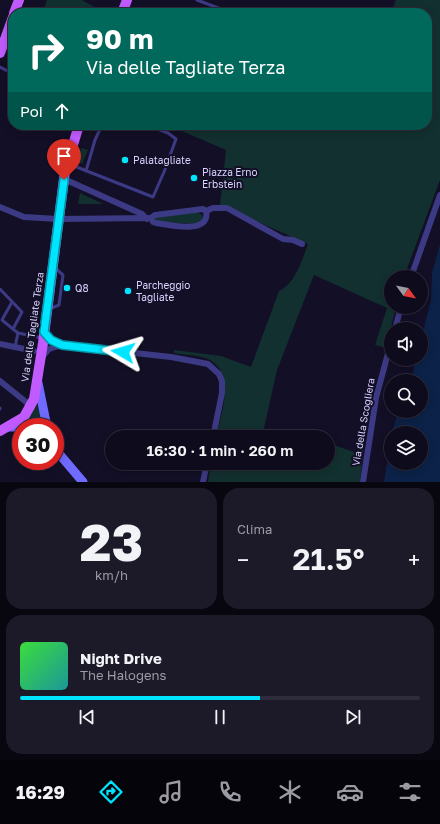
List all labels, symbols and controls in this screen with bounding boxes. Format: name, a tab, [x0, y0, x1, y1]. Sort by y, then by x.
text: 90 m	[86, 22, 153, 55]
icon: right	[20, 24, 72, 76]
text: Via delle Tagliate Terza	[86, 56, 285, 78]
icon: ahead	[51, 100, 73, 122]
text: Poi	[20, 102, 43, 120]
pin	[47, 139, 81, 180]
icon: arrive	[53, 145, 75, 167]
place label: Palatagliate	[133, 154, 191, 166]
marker: Palatagliate	[120, 155, 130, 165]
place label: Piazza Erno Erbstein	[202, 166, 257, 190]
marker: Piazza Erno Erbstein	[189, 173, 199, 183]
north arrow	[384, 270, 428, 314]
map controls	[384, 270, 428, 470]
street label: Via delle Tagliate Terza	[18, 271, 46, 383]
place label: Parcheggio Tagliate	[136, 279, 190, 303]
place label: Q8	[75, 282, 89, 294]
marker: Q8	[62, 283, 72, 293]
marker: Parcheggio Tagliate	[123, 286, 133, 296]
button: sound	[384, 322, 428, 366]
position arrow	[102, 331, 144, 373]
button: search	[384, 374, 428, 418]
street label: Via della Scogliera	[349, 377, 377, 467]
speed limit sign: 30	[12, 418, 64, 470]
button: layers	[384, 426, 428, 470]
text: 16:30 · 1 min · 260 m	[147, 441, 293, 459]
text: 23	[80, 510, 143, 572]
text: Clima	[237, 521, 272, 537]
text: 21.5°	[292, 541, 365, 577]
text: −	[237, 546, 249, 573]
text: +	[408, 546, 420, 573]
text: km/h	[95, 567, 128, 583]
text: Night Drive	[80, 649, 162, 667]
text: The Halogens	[80, 667, 166, 683]
icon: previous	[76, 706, 98, 728]
icon: pause	[209, 706, 231, 728]
icon: next	[342, 706, 364, 728]
icon: directions	[97, 778, 125, 806]
icon: music	[157, 778, 185, 806]
icon: phone	[216, 778, 244, 806]
icon: climate	[276, 778, 304, 806]
icon: car	[336, 778, 364, 806]
icon: filters	[396, 778, 424, 806]
text: 16:29	[16, 781, 65, 803]

